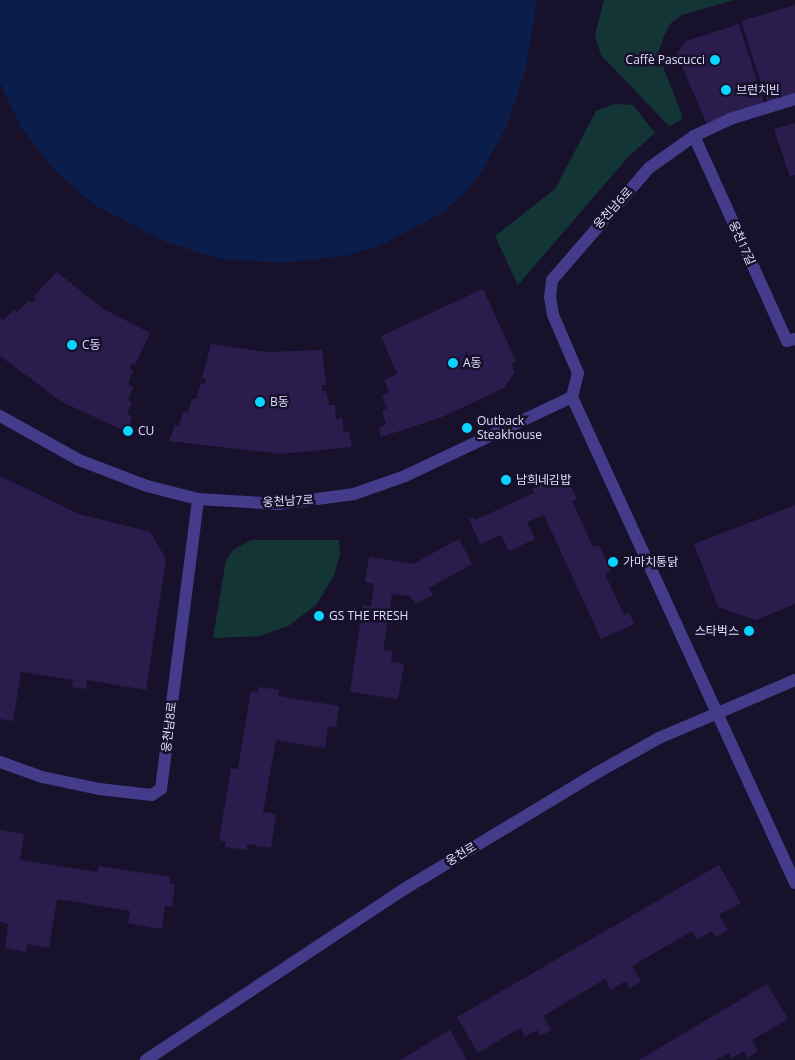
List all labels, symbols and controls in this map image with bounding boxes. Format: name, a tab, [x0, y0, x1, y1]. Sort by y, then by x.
place label: Caffè Pascucci	[626, 53, 705, 67]
marker: Caffè Pascucci	[709, 54, 721, 66]
place label: 브런치빈	[736, 83, 780, 97]
marker: 브런치빈	[720, 84, 732, 96]
street label: 웅천남6로	[591, 184, 635, 232]
street label: 웅천17길	[726, 219, 758, 267]
place label: C동	[82, 338, 101, 352]
marker: C동	[66, 339, 78, 351]
place label: A동	[463, 356, 482, 370]
marker: A동	[447, 357, 459, 369]
place label: B동	[270, 395, 289, 409]
marker: B동	[254, 396, 266, 408]
place label: Outback Steakhouse	[477, 414, 542, 442]
marker: Outback Steakhouse	[461, 422, 473, 434]
place label: CU	[138, 424, 154, 438]
marker: CU	[122, 425, 134, 437]
place label: 남희네김밥	[516, 473, 571, 487]
marker: 남희네김밥	[500, 474, 512, 486]
street label: 웅천남7로	[262, 492, 314, 510]
place label: 가마치통닭	[623, 555, 678, 569]
marker: 가마치통닭	[607, 556, 619, 568]
place label: GS THE FRESH	[329, 609, 408, 623]
marker: GS THE FRESH	[313, 610, 325, 622]
place label: 스타벅스	[695, 624, 739, 638]
marker: 스타벅스	[743, 625, 755, 637]
street label: 웅천남8로	[159, 701, 179, 753]
street label: 웅천로	[443, 839, 479, 869]

